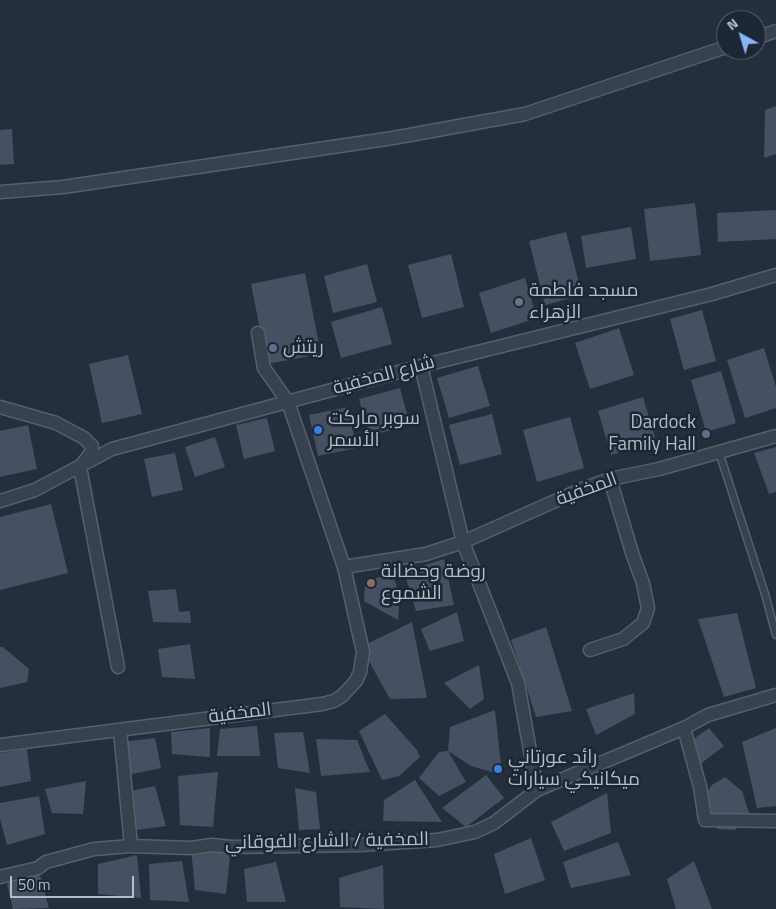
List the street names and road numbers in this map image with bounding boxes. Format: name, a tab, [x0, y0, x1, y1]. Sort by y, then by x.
street label: شارع المخفية	[331, 351, 437, 401]
street label: المخفية	[553, 468, 621, 512]
street label: المخفية	[207, 699, 273, 729]
street label: المخفية / الشارع الفوقاني	[225, 829, 429, 855]

